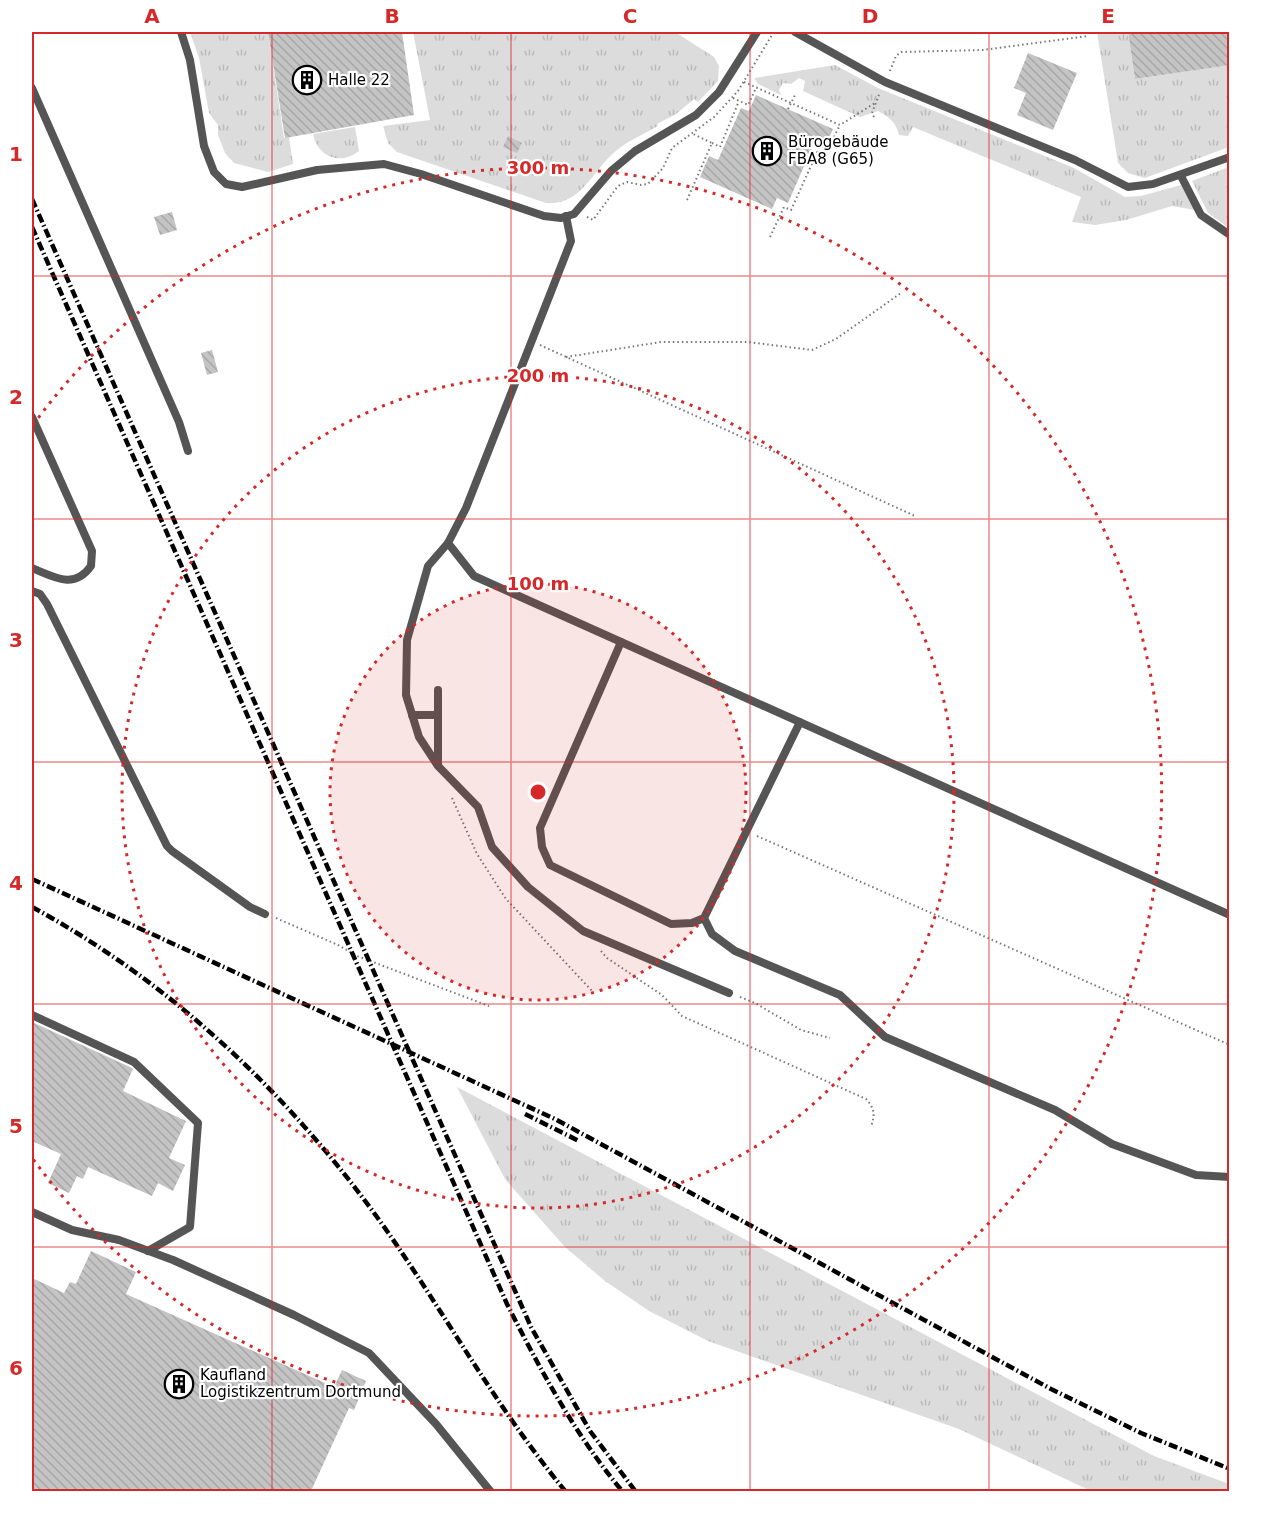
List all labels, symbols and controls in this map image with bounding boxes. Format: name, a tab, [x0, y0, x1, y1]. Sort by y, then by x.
text: A	[144, 4, 160, 28]
text: B	[384, 4, 400, 28]
text: C	[623, 4, 637, 28]
text: D	[862, 4, 878, 28]
text: E	[1101, 4, 1115, 28]
building icon: Halle 22	[291, 64, 323, 96]
place label: Halle 22	[328, 71, 390, 89]
place label: Bürogebäude FBA8 (G65)	[788, 133, 889, 168]
building icon: Bürogebäude FBA8 (G65)	[751, 135, 783, 167]
text: 1	[9, 142, 23, 166]
text: 300 m	[507, 157, 569, 178]
text: 200 m	[507, 365, 569, 386]
text: 2	[9, 385, 23, 409]
text: 100 m	[507, 573, 569, 594]
text: 3	[9, 628, 23, 652]
centre of rings	[528, 782, 548, 802]
text: 4	[9, 871, 23, 895]
text: 5	[9, 1114, 23, 1138]
text: 6	[9, 1356, 23, 1380]
place label: Kaufland Logistikzentrum Dortmund	[200, 1366, 401, 1401]
building icon: Kaufland Logistikzentrum Dortmund	[163, 1368, 195, 1400]

